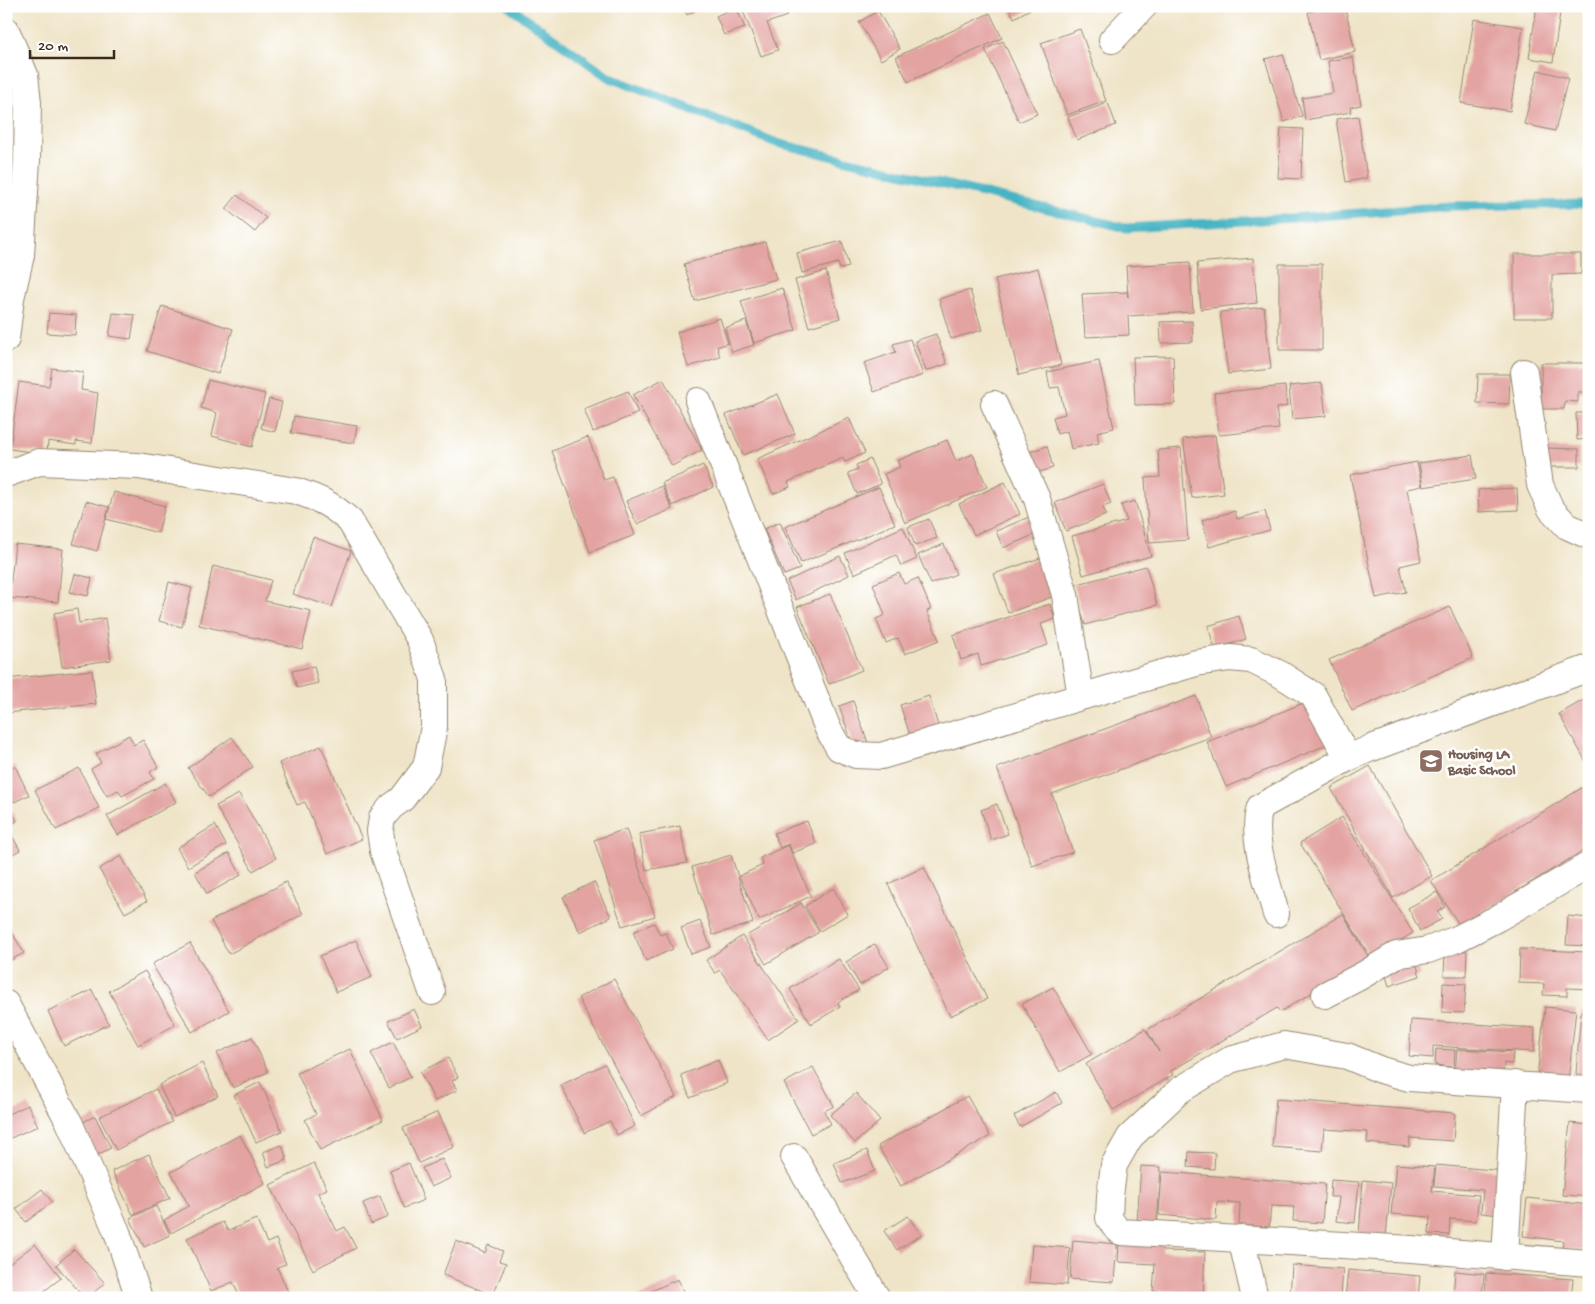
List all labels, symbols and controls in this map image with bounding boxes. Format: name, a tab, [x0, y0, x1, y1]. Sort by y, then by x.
scale bar	[30, 28, 114, 60]
text: 20 m	[38, 38, 68, 56]
place label: Housing LA Basic School	[1447, 747, 1516, 780]
school or university icon: Housing LA Basic School	[1418, 748, 1444, 774]

